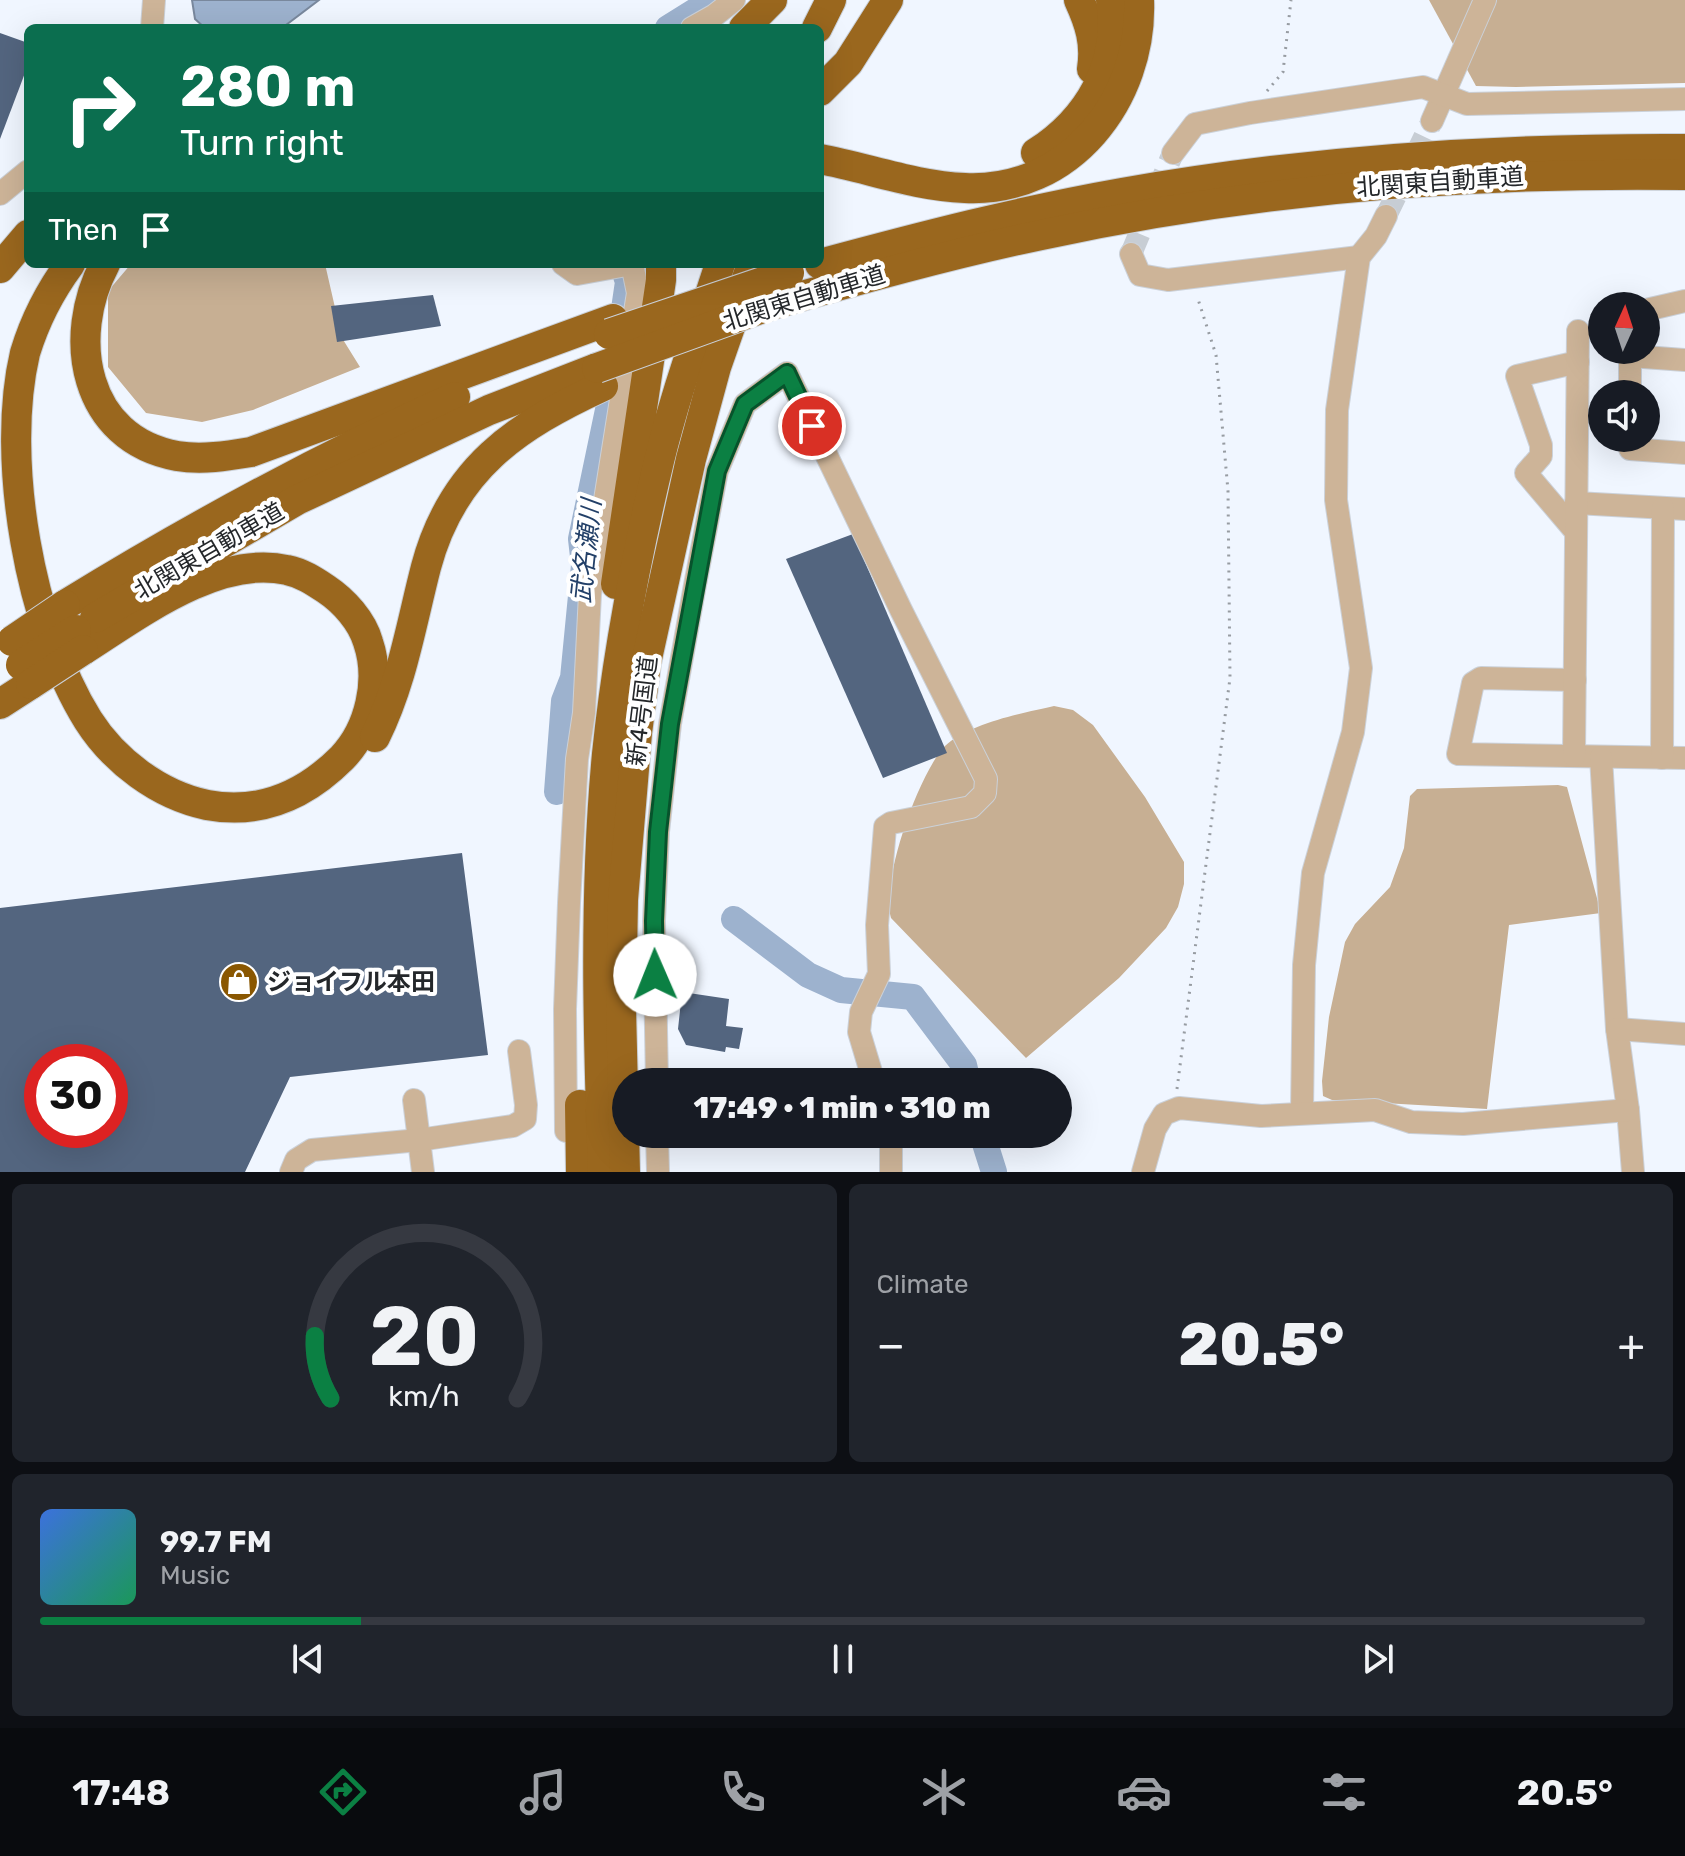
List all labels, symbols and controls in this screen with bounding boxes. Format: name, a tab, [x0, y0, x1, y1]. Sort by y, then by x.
text: 280 m	[180, 54, 356, 120]
icon: right	[48, 56, 152, 160]
text: Turn right	[180, 121, 344, 164]
street label: 北関東自動車道	[1355, 162, 1525, 202]
icon: arrive	[134, 208, 178, 252]
text: Then	[48, 212, 118, 248]
street label: 北関東自動車道	[720, 260, 888, 336]
north arrow	[1588, 292, 1660, 364]
map controls	[1588, 292, 1660, 452]
button: sound	[1588, 380, 1660, 452]
pin	[778, 392, 846, 460]
icon: arrive	[790, 404, 834, 448]
water label: 武名瀬川	[566, 495, 608, 604]
street label: 北関東自動車道	[129, 497, 289, 605]
street label: 新4号国道	[621, 654, 663, 768]
position arrow	[613, 933, 697, 1017]
shop icon: ジョイフル本田	[218, 961, 260, 1003]
place label: ジョイフル本田	[267, 968, 435, 996]
speed limit sign: 30	[24, 1044, 128, 1148]
text: 17:49 · 1 min · 310 m	[693, 1090, 991, 1126]
text: Climate	[877, 1269, 969, 1300]
text: 20	[369, 1287, 480, 1386]
text: 20.5°	[1179, 1309, 1344, 1380]
text: −	[877, 1319, 905, 1371]
text: +	[1618, 1319, 1645, 1371]
text: km/h	[389, 1379, 460, 1413]
text: 99.7 FM	[160, 1524, 271, 1560]
text: Music	[160, 1560, 230, 1591]
icon: previous	[286, 1637, 330, 1681]
icon: pause	[821, 1637, 865, 1681]
icon: next	[1356, 1637, 1400, 1681]
icon: directions	[315, 1764, 371, 1820]
icon: music	[515, 1764, 571, 1820]
icon: phone	[715, 1764, 771, 1820]
icon: climate	[916, 1764, 972, 1820]
icon: car	[1116, 1764, 1172, 1820]
icon: filters	[1316, 1764, 1372, 1820]
text: 17:48	[72, 1771, 170, 1814]
text: 20.5°	[1517, 1771, 1613, 1814]

